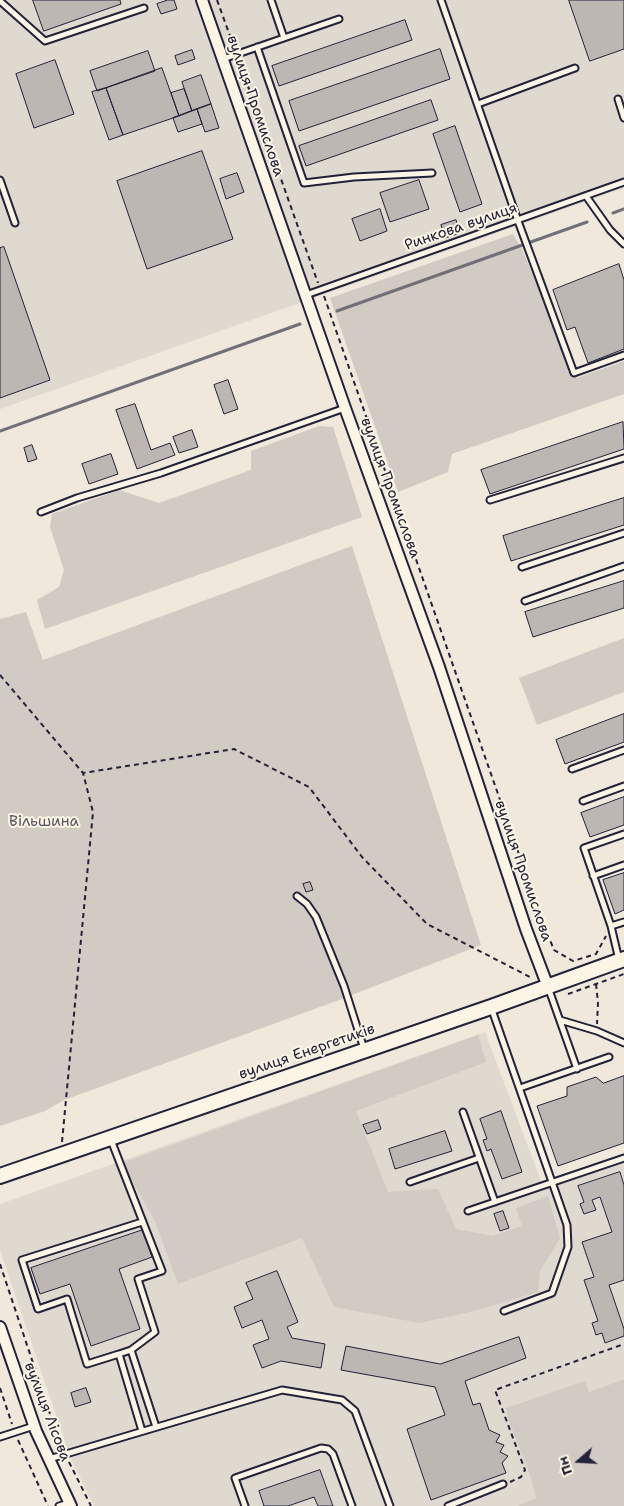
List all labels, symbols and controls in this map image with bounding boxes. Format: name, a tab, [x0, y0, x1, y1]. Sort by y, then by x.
street label: вулиця Промислова	[222, 33, 288, 179]
street label: Ринкова вулиця	[402, 199, 520, 255]
street label: вулиця Промислова	[356, 415, 424, 561]
street label: вулиця Промислова	[490, 798, 556, 944]
park label: Вільшина	[9, 813, 79, 831]
street label: вулиця Енергетиків	[236, 1020, 378, 1084]
street label: вулиця Лісова	[20, 1360, 74, 1464]
north arrow	[554, 1436, 604, 1486]
text: Пн	[553, 1454, 576, 1478]

